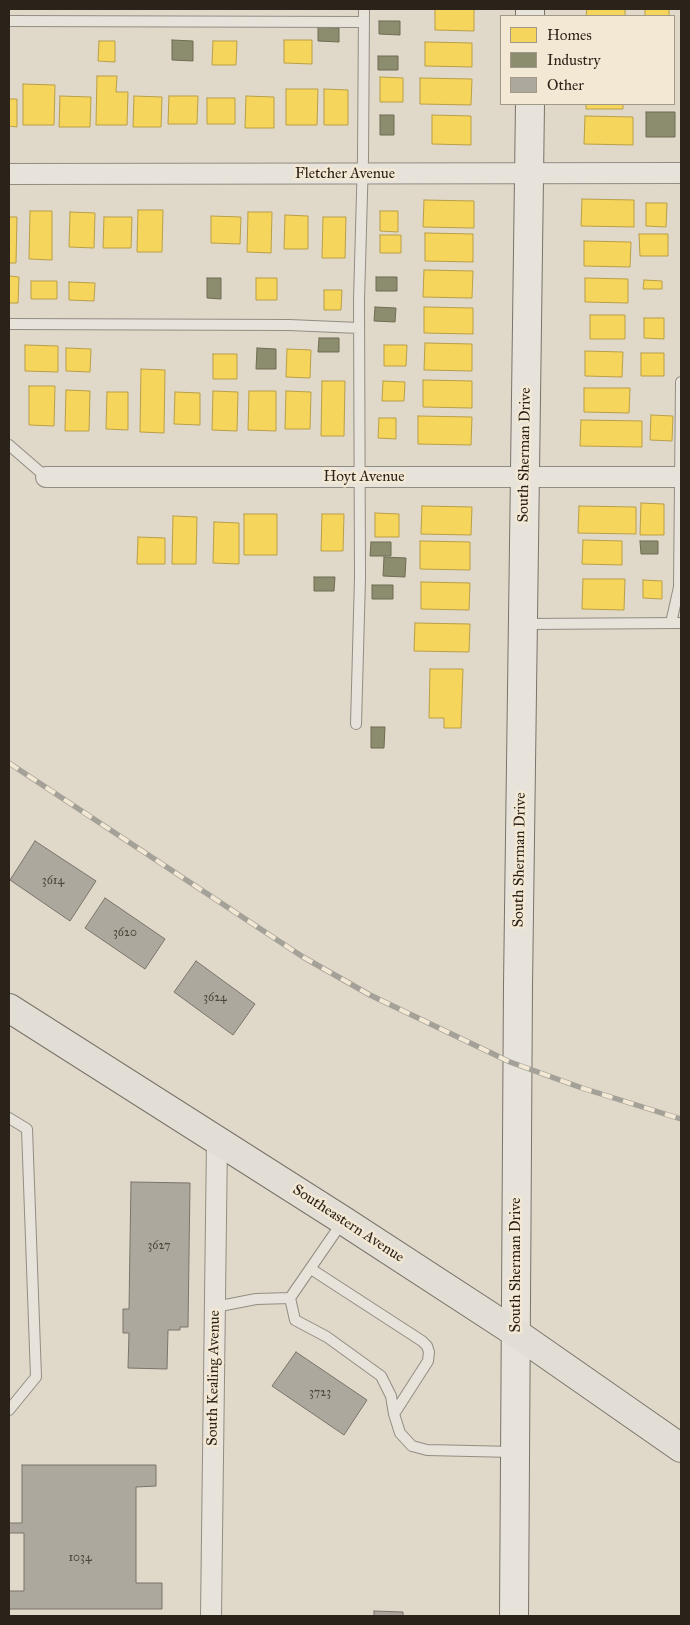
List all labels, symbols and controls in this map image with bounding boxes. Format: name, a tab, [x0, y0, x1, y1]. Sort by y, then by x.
legend	[500, 15, 675, 105]
text: Homes	[547, 26, 592, 44]
text: Industry	[547, 51, 601, 69]
text: Other	[547, 76, 584, 94]
street label: Fletcher Avenue	[295, 165, 395, 183]
street label: South Sherman Drive	[515, 387, 535, 523]
street label: Hoyt Avenue	[324, 468, 404, 486]
street label: South Sherman Drive	[510, 792, 530, 928]
house number: 3614	[42, 874, 64, 888]
house number: 3620	[113, 926, 137, 940]
house number: 3624	[203, 991, 227, 1005]
street label: Southeastern Avenue	[289, 1181, 407, 1267]
street label: South Sherman Drive	[507, 1198, 525, 1332]
house number: 3627	[148, 1239, 170, 1253]
street label: South Kealing Avenue	[204, 1310, 224, 1446]
house number: 3723	[309, 1386, 331, 1400]
house number: 1034	[68, 1551, 92, 1565]

